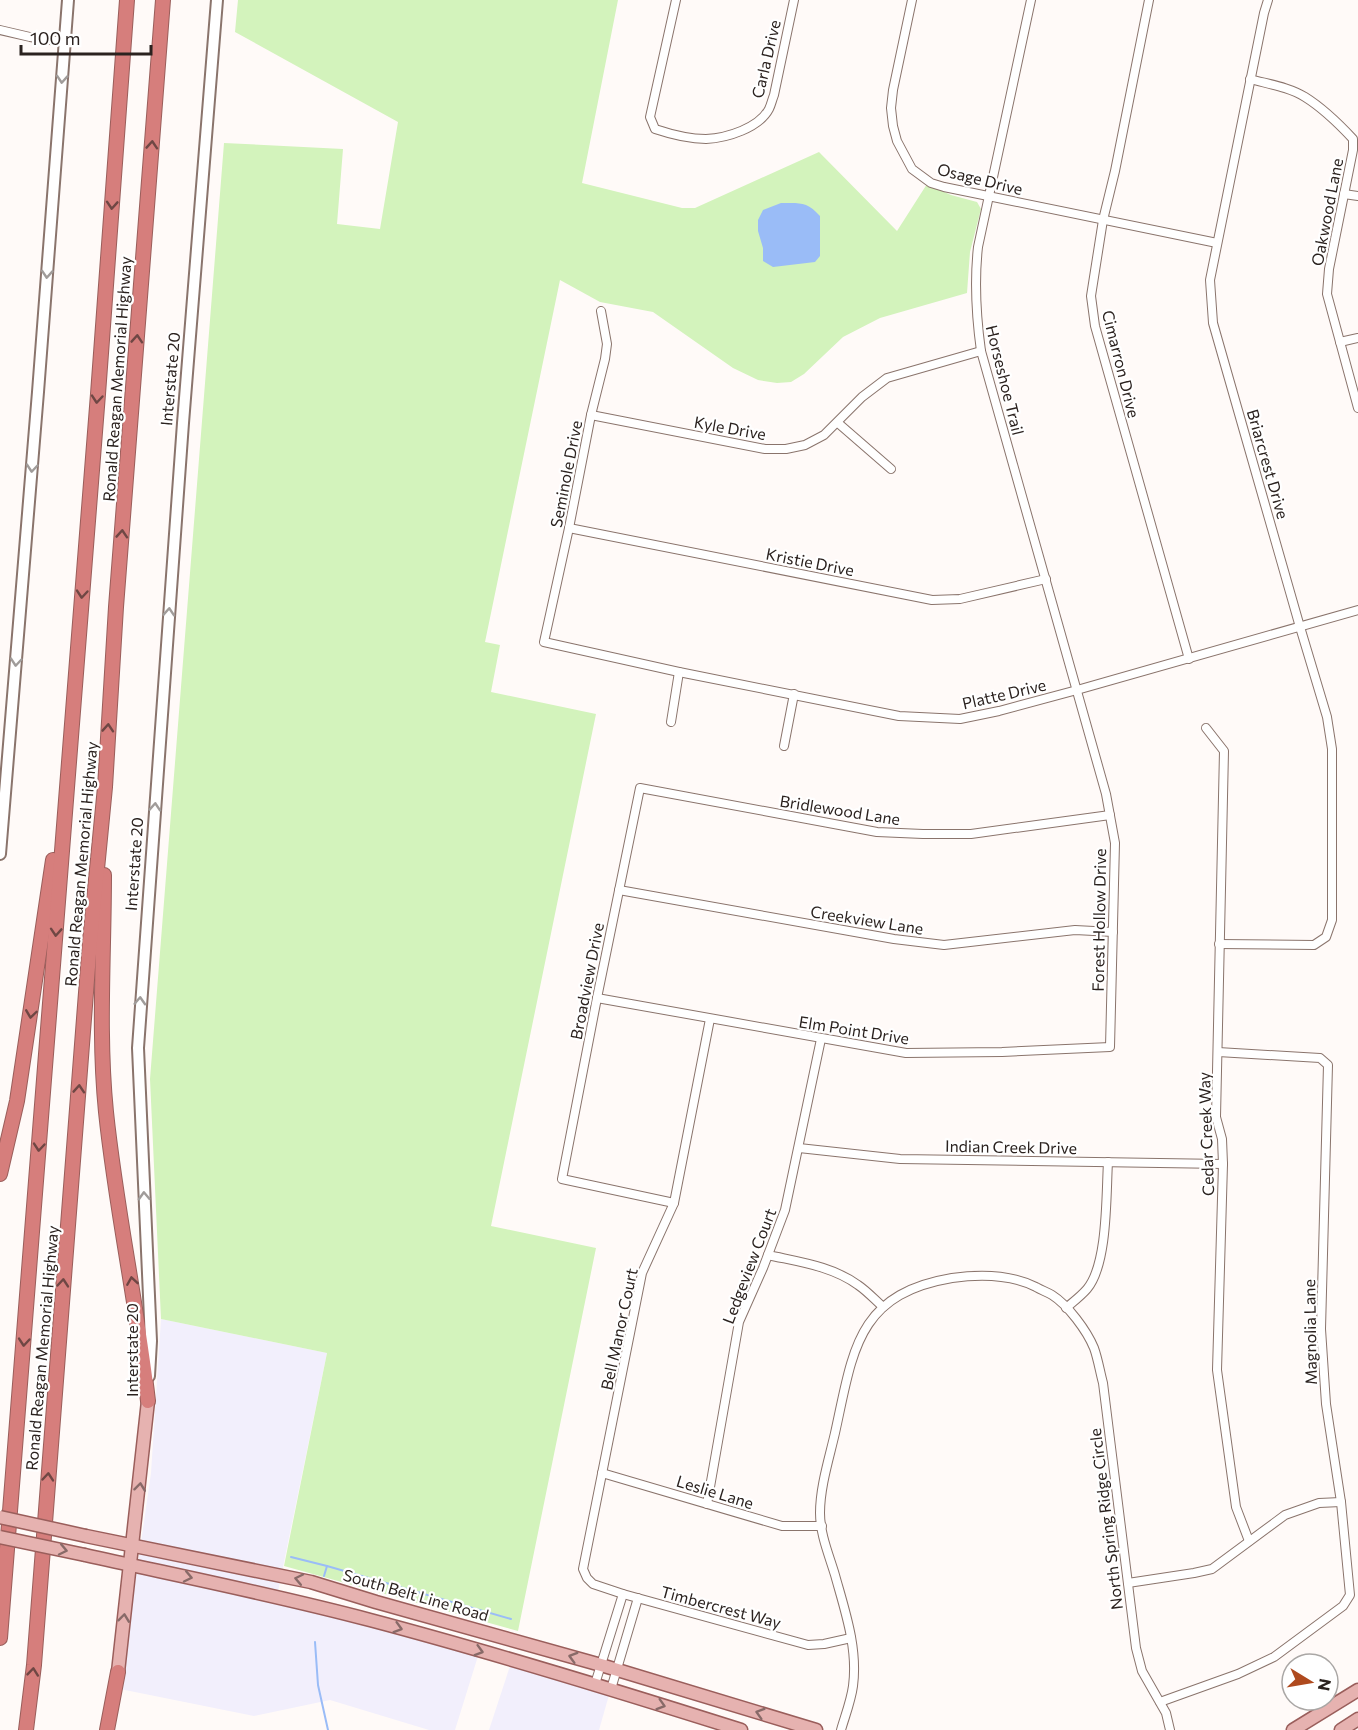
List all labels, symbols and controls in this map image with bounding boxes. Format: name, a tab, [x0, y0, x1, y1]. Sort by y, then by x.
scale bar	[21, 18, 152, 56]
street label: Carla Drive	[747, 18, 784, 100]
text: 100 m	[30, 27, 80, 49]
one-way arrow	[55, 75, 68, 84]
one-way arrow	[145, 140, 158, 149]
street label: Oakwood Lane	[1307, 156, 1346, 267]
street label: Osage Drive	[935, 159, 1025, 198]
one-way arrow	[106, 200, 119, 209]
street label: Ronald Reagan Memorial Highway	[98, 256, 135, 502]
one-way arrow	[41, 269, 54, 278]
street label: Cimarron Drive	[1099, 308, 1144, 420]
street label: Horseshoe Trail	[983, 323, 1028, 437]
street label: Interstate 20	[156, 331, 183, 427]
one-way arrow	[130, 335, 143, 344]
one-way arrow	[91, 395, 104, 404]
street label: Briarcrest Drive	[1244, 407, 1293, 521]
street label: Kyle Drive	[693, 412, 768, 443]
street label: Seminole Drive	[546, 419, 585, 529]
one-way arrow	[26, 464, 39, 473]
one-way arrow	[115, 529, 128, 538]
street label: Kristie Drive	[764, 544, 856, 579]
one-way arrow	[76, 589, 89, 598]
one-way arrow	[162, 608, 175, 617]
one-way arrow	[10, 658, 23, 667]
street label: Platte Drive	[960, 675, 1048, 712]
one-way arrow	[102, 724, 115, 733]
street label: Ronald Reagan Memorial Highway	[60, 741, 101, 987]
street label: Bridlewood Lane	[779, 791, 902, 828]
one-way arrow	[148, 802, 161, 811]
street label: Interstate 20	[121, 816, 146, 912]
street label: Forest Hollow Drive	[1088, 848, 1109, 992]
street label: Creekview Lane	[809, 901, 925, 938]
street label: Broadview Drive	[566, 921, 607, 1041]
one-way arrow	[50, 928, 63, 937]
one-way arrow	[134, 997, 147, 1006]
one-way arrow	[25, 1009, 37, 1018]
street label: Elm Point Drive	[798, 1011, 911, 1048]
street label: Cedar Creek Way	[1194, 1072, 1217, 1196]
one-way arrow	[72, 1084, 85, 1093]
street label: Indian Creek Drive	[945, 1136, 1077, 1157]
one-way arrow	[33, 1143, 46, 1152]
one-way arrow	[138, 1192, 151, 1201]
street label: Ledgeview Court	[718, 1205, 779, 1326]
street label: Ronald Reagan Memorial Highway	[21, 1225, 62, 1471]
street label: Bell Manor Court	[596, 1266, 641, 1392]
one-way arrow	[126, 1276, 138, 1285]
one-way arrow	[57, 1279, 70, 1288]
street label: Magnolia Lane	[1299, 1279, 1320, 1385]
street label: Interstate 20	[122, 1303, 141, 1397]
one-way arrow	[18, 1337, 31, 1346]
street label: North Spring Ridge Circle	[1085, 1427, 1126, 1611]
street label: Leslie Lane	[674, 1471, 756, 1512]
one-way arrow	[41, 1473, 54, 1482]
one-way arrow	[133, 1482, 146, 1491]
one-way arrow	[58, 1543, 68, 1556]
street label: South Belt Line Road	[341, 1565, 491, 1624]
one-way arrow	[183, 1570, 193, 1583]
one-way arrow	[295, 1573, 305, 1586]
street label: Timbercrest Way	[659, 1581, 783, 1632]
one-way arrow	[117, 1614, 130, 1623]
one-way arrow	[392, 1621, 403, 1633]
one-way arrow	[474, 1644, 484, 1656]
one-way arrow	[568, 1652, 578, 1665]
north arrow	[1280, 1652, 1340, 1712]
one-way arrow	[26, 1667, 39, 1676]
text: N	[1315, 1677, 1336, 1693]
one-way arrow	[655, 1697, 666, 1710]
one-way arrow	[755, 1708, 766, 1720]

